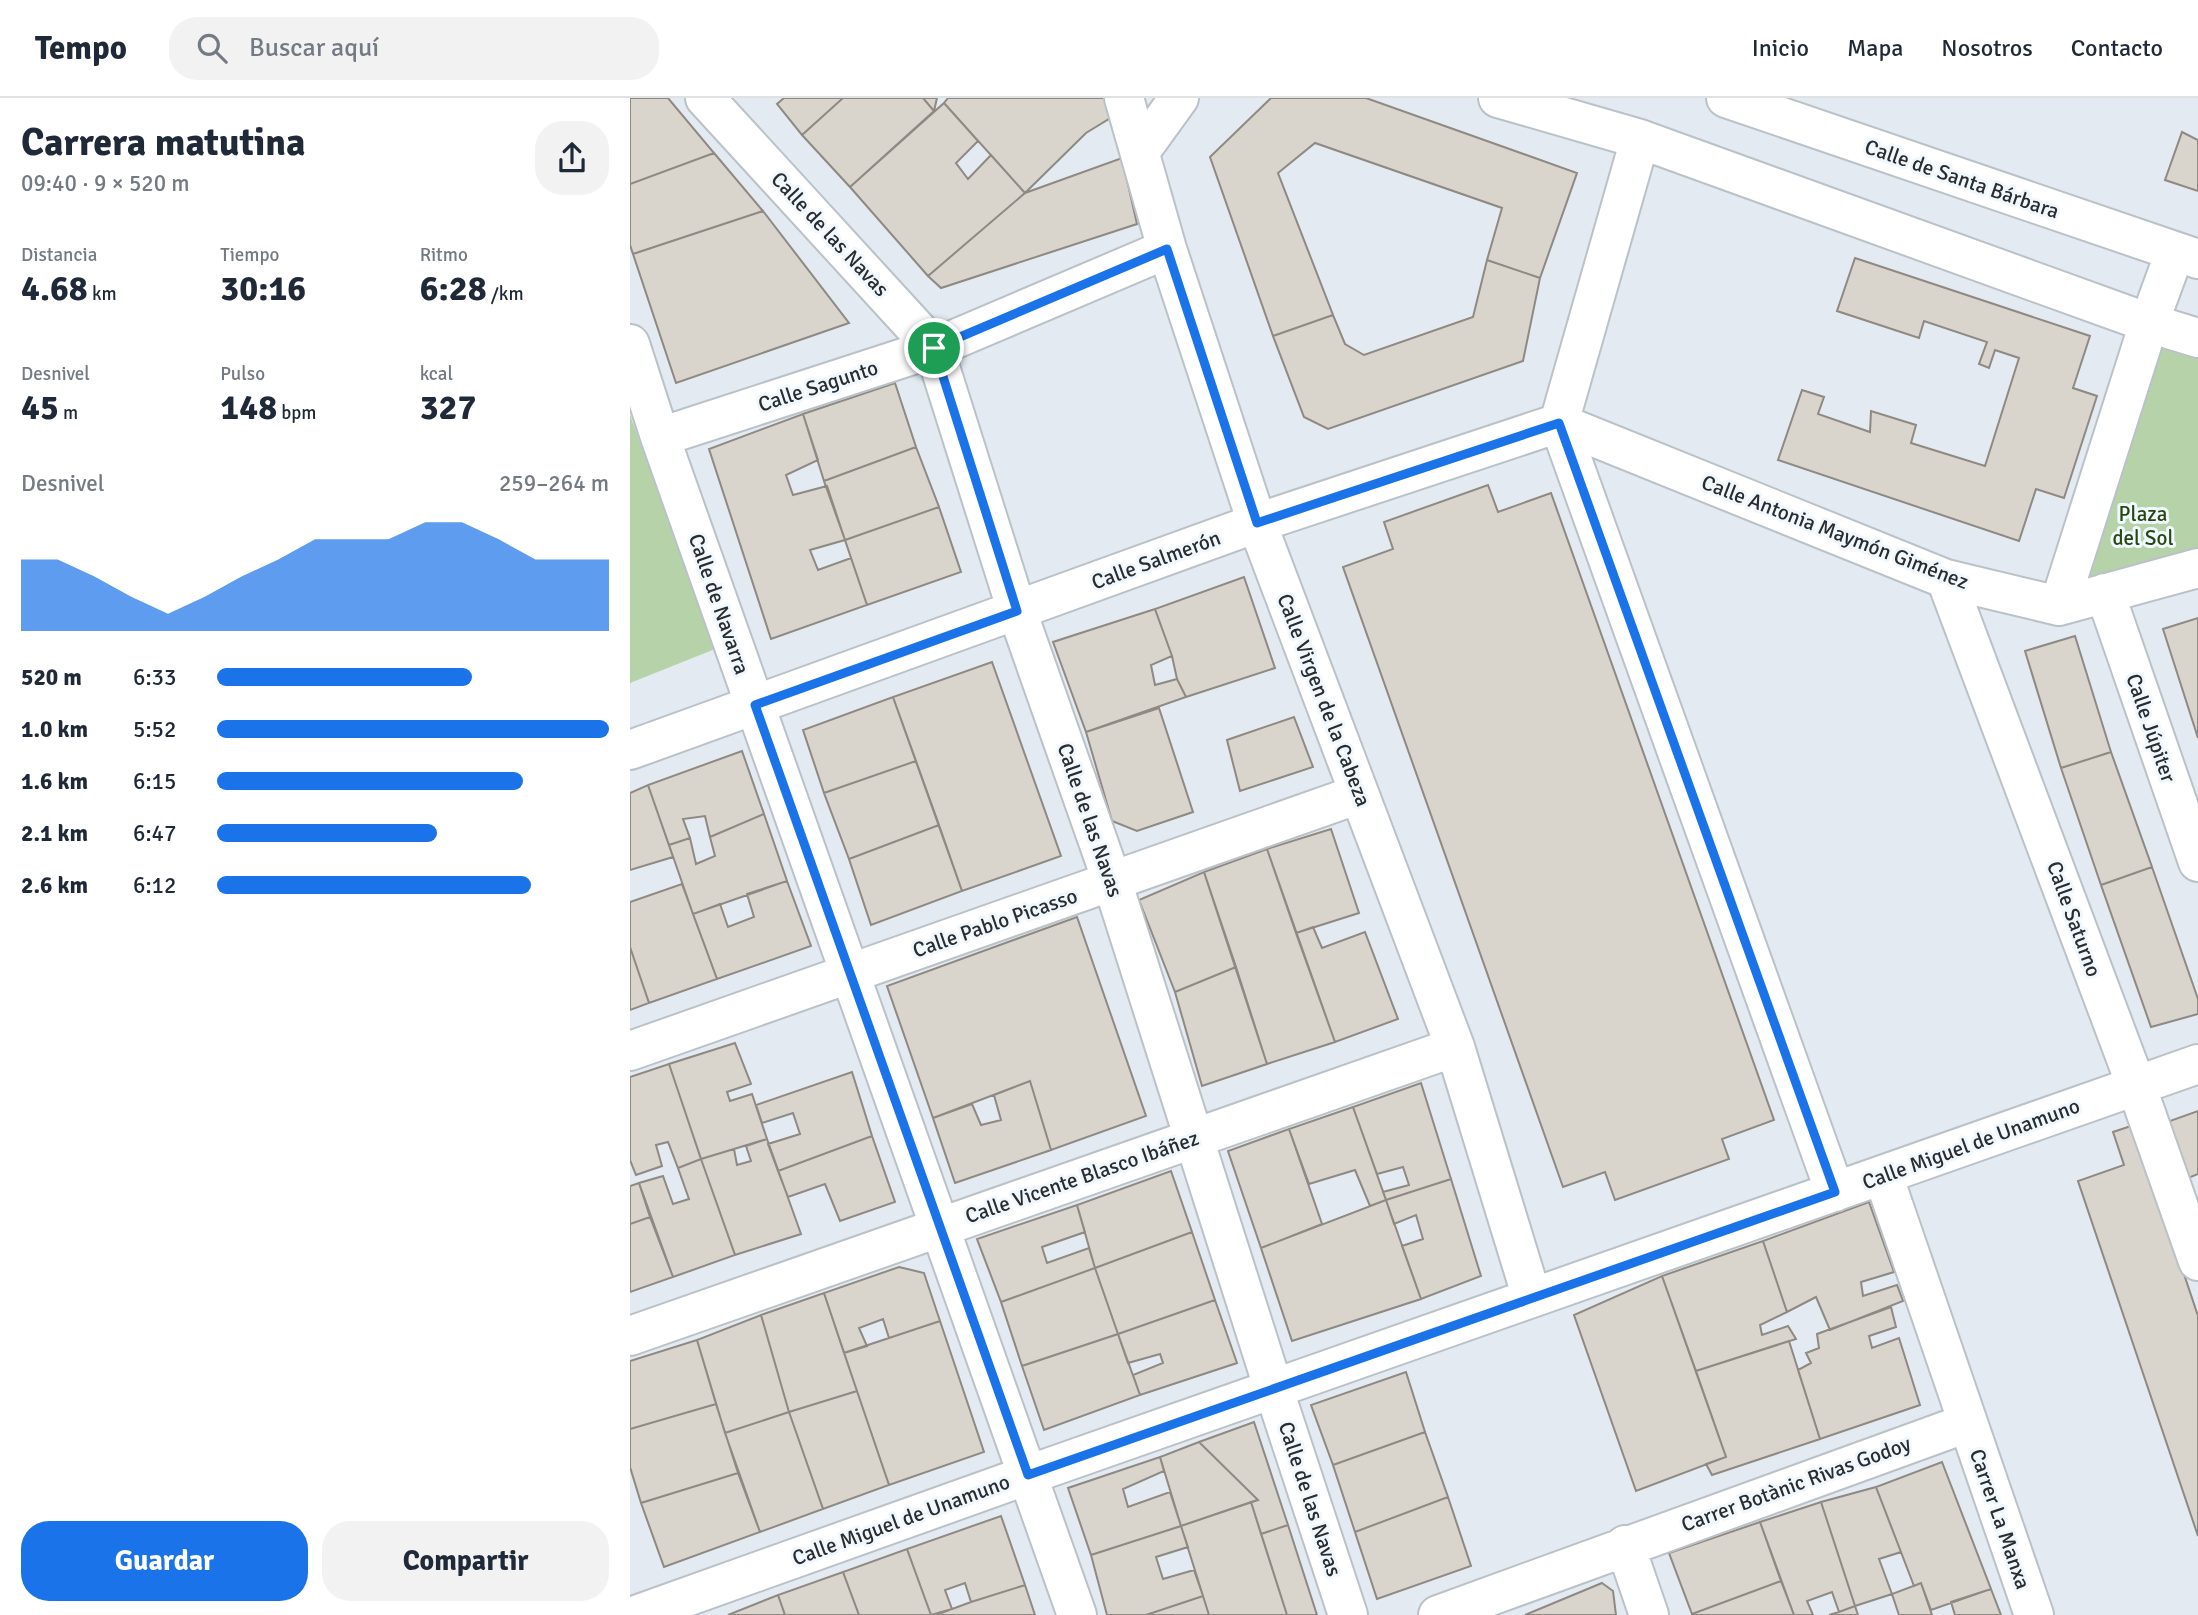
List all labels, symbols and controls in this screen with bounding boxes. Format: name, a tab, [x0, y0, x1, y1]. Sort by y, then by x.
search box	[169, 17, 659, 80]
text: Tempo	[35, 28, 127, 69]
icon: search	[193, 29, 231, 67]
text: Buscar aquí	[249, 32, 379, 64]
text: Inicio	[1752, 33, 1809, 63]
text: Mapa	[1847, 33, 1903, 63]
text: Nosotros	[1941, 33, 2033, 63]
text: Contacto	[2071, 33, 2163, 63]
text: Carrera matutina	[21, 119, 306, 166]
button: share	[535, 121, 609, 195]
street label: Calle de Santa Bárbara	[1861, 134, 2063, 224]
street label: Calle de las Navas	[766, 166, 894, 302]
text: 09:40 · 9 × 520 m	[21, 169, 190, 198]
text: Distancia	[21, 243, 97, 267]
text: Tiempo	[220, 243, 279, 267]
text: Ritmo	[420, 243, 468, 267]
text: 4.68	[21, 267, 88, 310]
text: 30:16	[220, 267, 306, 310]
text: 6:28	[420, 267, 487, 310]
text: km	[88, 282, 117, 306]
text: /km	[487, 282, 524, 306]
pin	[904, 318, 964, 378]
icon: arrive	[915, 329, 953, 367]
street label: Calle Sagunto	[755, 354, 881, 418]
text: Desnivel	[21, 362, 90, 386]
text: Pulso	[220, 362, 265, 386]
text: kcal	[420, 362, 453, 386]
text: 45	[21, 386, 59, 429]
text: 148	[220, 386, 277, 429]
text: 327	[420, 386, 476, 429]
text: m	[59, 401, 78, 425]
text: bpm	[277, 401, 316, 425]
text: Desnivel	[21, 469, 104, 498]
text: 259–264 m	[499, 469, 609, 498]
street label: Calle Antonia Maymón Giménez	[1698, 469, 1972, 595]
park label: Plaza del Sol	[2112, 501, 2174, 551]
street label: Calle Salmerón	[1088, 525, 1224, 595]
street label: Calle de Navarra	[683, 530, 755, 678]
street label: Calle Virgen de la Cabeza	[1271, 590, 1377, 810]
text: 520 m	[21, 663, 82, 692]
text: 6:33	[133, 663, 176, 692]
street label: Calle Júpiter	[2120, 670, 2182, 786]
text: 1.0 km	[21, 715, 88, 744]
text: 5:52	[133, 715, 176, 744]
street label: Calle de las Navas	[1051, 740, 1129, 900]
text: 1.6 km	[21, 767, 88, 796]
text: 6:15	[133, 767, 176, 796]
text: 2.1 km	[21, 819, 88, 848]
text: 6:47	[133, 819, 176, 848]
street label: Calle Saturno	[2041, 858, 2107, 980]
text: 2.6 km	[21, 871, 88, 900]
text: 6:12	[133, 871, 176, 900]
street label: Calle Pablo Picasso	[909, 883, 1081, 963]
street label: Calle Miguel de Unamuno	[1859, 1093, 2083, 1195]
street label: Calle Vicente Blasco Ibáñez	[962, 1125, 1202, 1229]
street label: Calle de las Navas	[1273, 1418, 1347, 1580]
street label: Carrer Botànic Rivas Godoy	[1678, 1430, 1914, 1538]
street label: Carrer La Manxa	[1964, 1446, 2036, 1592]
street label: Calle Miguel de Unamuno	[789, 1469, 1013, 1571]
button: Guardar	[21, 1521, 308, 1601]
button: Compartir	[322, 1521, 609, 1601]

